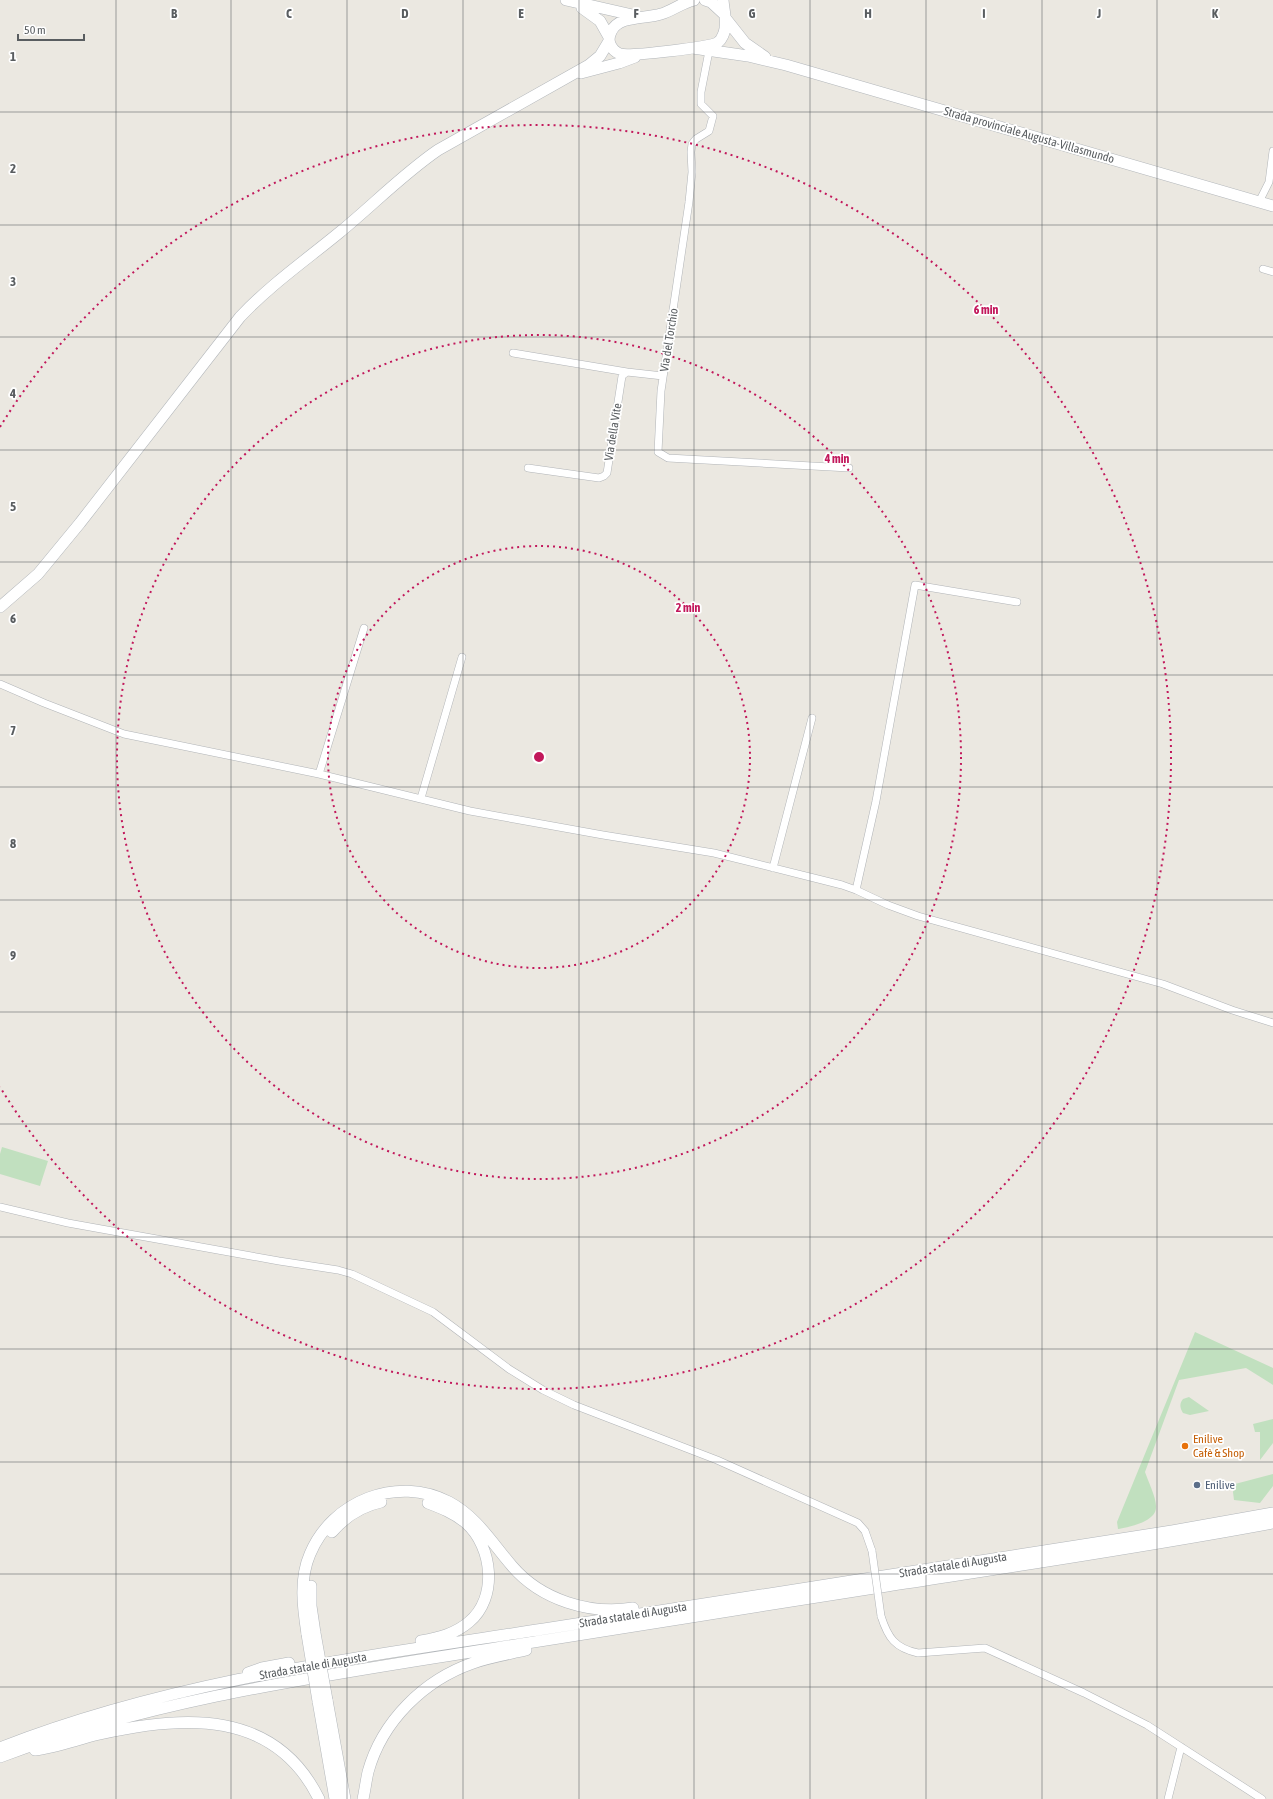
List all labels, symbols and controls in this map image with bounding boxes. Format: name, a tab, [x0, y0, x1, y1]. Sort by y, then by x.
text: B	[171, 6, 178, 21]
text: C	[286, 6, 292, 21]
text: D	[401, 6, 409, 21]
text: E	[518, 6, 524, 21]
text: F	[633, 6, 639, 21]
text: G	[749, 6, 756, 21]
text: H	[864, 6, 872, 21]
text: I	[982, 6, 986, 21]
text: J	[1096, 6, 1101, 21]
text: K	[1212, 6, 1219, 21]
scale bar	[18, 16, 84, 42]
text: 50 m	[24, 23, 46, 37]
text: 1	[10, 49, 16, 64]
street label: Strada provinciale Augusta-Villasmundo	[942, 104, 1116, 166]
text: 2	[10, 161, 16, 176]
text: 3	[10, 274, 16, 289]
text: 6 min	[974, 303, 998, 317]
street label: Via del Torchio	[657, 307, 681, 373]
text: 4	[9, 386, 16, 401]
street label: Via della Vite	[602, 402, 624, 462]
text: 4 min	[824, 452, 849, 466]
text: 5	[10, 499, 16, 514]
text: 2 min	[676, 601, 700, 615]
text: 6	[10, 611, 16, 626]
text: 7	[10, 723, 16, 738]
centre of rings	[532, 750, 546, 764]
text: 8	[10, 836, 16, 851]
text: 9	[10, 948, 16, 963]
place label: Enilive Cafè & Shop	[1193, 1432, 1245, 1460]
marker: Enilive Cafè & Shop	[1180, 1441, 1190, 1451]
place label: Enilive	[1205, 1478, 1235, 1492]
marker: Enilive	[1192, 1480, 1202, 1490]
street label: Strada statale di Augusta	[898, 1550, 1008, 1580]
street label: Strada statale di Augusta	[578, 1600, 688, 1630]
street label: Strada statale di Augusta	[258, 1650, 368, 1682]

